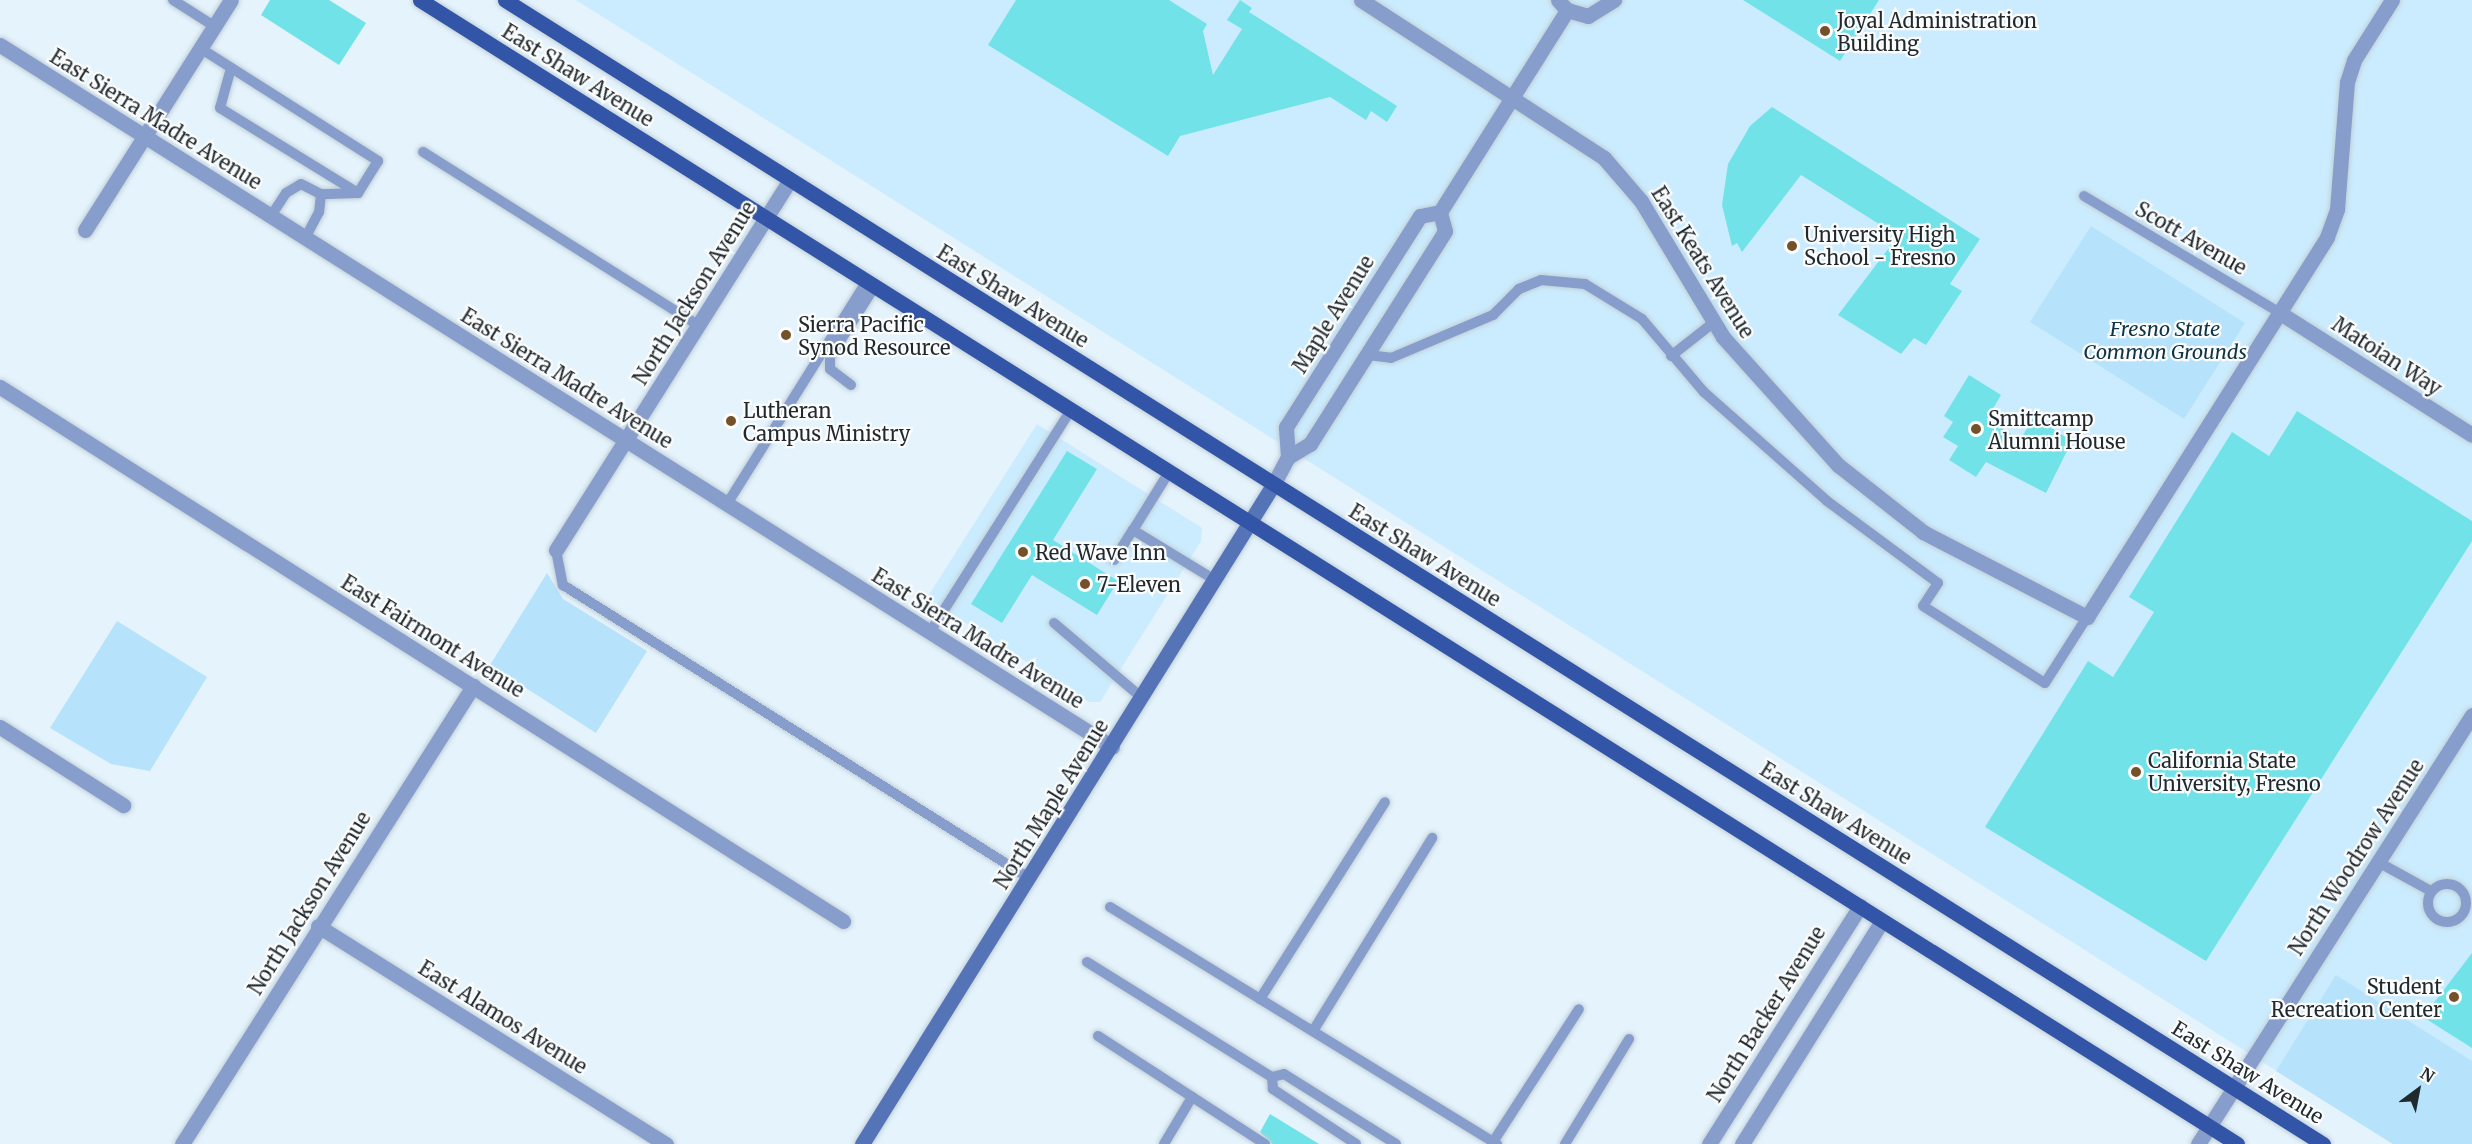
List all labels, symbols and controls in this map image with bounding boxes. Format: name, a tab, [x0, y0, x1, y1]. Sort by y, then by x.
place label: Joyal Administration Building	[1837, 8, 2037, 55]
street label: East Shaw Avenue	[498, 19, 658, 131]
marker: Joyal Administration Building	[1818, 24, 1832, 38]
street label: East Sierra Madre Avenue	[46, 44, 266, 194]
street label: East Keats Avenue	[1647, 182, 1759, 342]
street label: North Jackson Avenue	[628, 197, 760, 389]
street label: Scott Avenue	[2131, 197, 2251, 279]
place label: University High School - Fresno	[1804, 222, 1956, 269]
marker: University High School - Fresno	[1785, 239, 1799, 253]
street label: East Shaw Avenue	[933, 240, 1093, 352]
street label: Maple Avenue	[1287, 251, 1379, 377]
street label: East Sierra Madre Avenue	[457, 303, 677, 453]
place label: Sierra Pacific Synod Resource	[798, 312, 950, 359]
street label: Matoian Way	[2328, 312, 2446, 400]
park label: Fresno State Common Grounds	[2083, 316, 2247, 363]
marker: Sierra Pacific Synod Resource	[779, 328, 793, 342]
place label: Lutheran Campus Ministry	[743, 398, 910, 445]
place label: Smittcamp Alumni House	[1988, 406, 2125, 453]
marker: Lutheran Campus Ministry	[724, 414, 738, 428]
marker: Smittcamp Alumni House	[1969, 422, 1983, 436]
street label: East Shaw Avenue	[1345, 499, 1505, 611]
place label: Red Wave Inn	[1035, 540, 1166, 564]
marker: Red Wave Inn	[1016, 545, 1030, 559]
street label: East Sierra Madre Avenue	[868, 563, 1088, 713]
street label: East Fairmont Avenue	[337, 570, 529, 702]
place label: 7-Eleven	[1097, 572, 1181, 596]
marker: 7-Eleven	[1078, 577, 1092, 591]
street label: North Maple Avenue	[989, 715, 1113, 893]
place label: California State University, Fresno	[2148, 748, 2321, 795]
street label: North Woodrow Avenue	[2284, 754, 2428, 960]
street label: East Shaw Avenue	[1756, 757, 1916, 869]
marker: California State University, Fresno	[2129, 765, 2143, 779]
street label: North Jackson Avenue	[243, 807, 375, 999]
street label: North Backer Avenue	[1702, 922, 1830, 1106]
street label: East Alamos Avenue	[414, 955, 592, 1079]
place label: Student Recreation Center	[2271, 974, 2442, 1021]
marker: Student Recreation Center	[2447, 990, 2461, 1004]
street label: East Shaw Avenue	[2168, 1016, 2328, 1128]
north arrow	[2388, 1060, 2448, 1120]
text: N	[2417, 1063, 2438, 1087]

